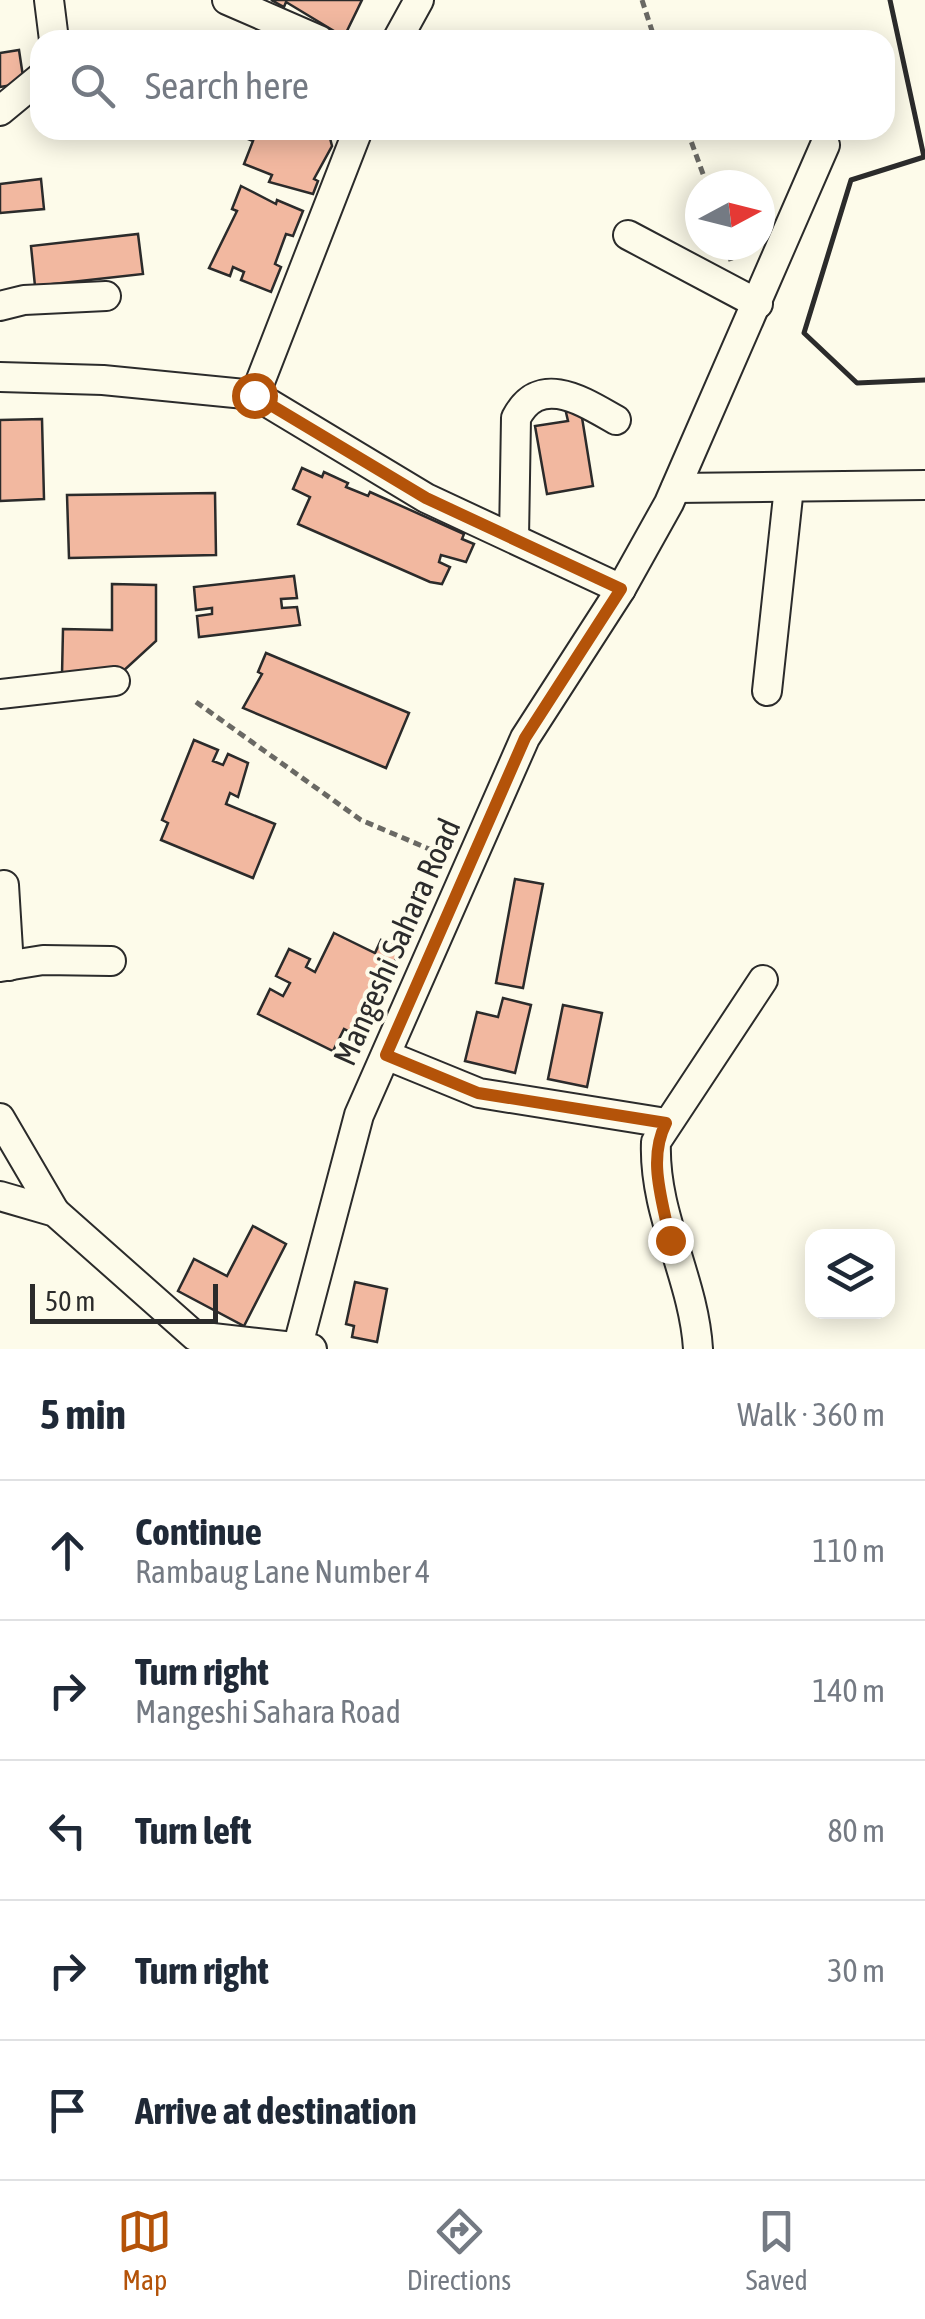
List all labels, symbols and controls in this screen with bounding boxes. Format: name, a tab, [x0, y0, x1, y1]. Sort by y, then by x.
search box	[30, 30, 895, 140]
icon: search	[65, 58, 120, 113]
text: Search here	[145, 64, 309, 107]
north arrow	[685, 170, 775, 260]
route start	[232, 373, 278, 419]
street label: Mangeshi Sahara Road	[326, 813, 468, 1071]
route end	[648, 1218, 694, 1264]
map controls	[805, 1229, 895, 1319]
button: layers	[805, 1229, 895, 1319]
scale bar	[30, 1279, 218, 1324]
text: 50 m	[45, 1285, 95, 1317]
text: 5 min	[40, 1390, 126, 1438]
text: Walk · 360 m	[737, 1396, 885, 1433]
text: Continue	[135, 1510, 262, 1553]
icon: ahead	[40, 1523, 95, 1578]
text: 110 m	[812, 1532, 885, 1569]
text: Rambaug Lane Number 4	[135, 1553, 430, 1590]
text: Turn right	[135, 1650, 269, 1693]
icon: right	[40, 1663, 95, 1718]
text: 140 m	[812, 1672, 885, 1709]
text: Mangeshi Sahara Road	[135, 1693, 401, 1730]
icon: left	[40, 1803, 95, 1858]
text: Turn left	[135, 1809, 251, 1852]
text: 80 m	[827, 1812, 885, 1849]
icon: right	[40, 1943, 95, 1998]
text: Turn right	[135, 1949, 269, 1992]
text: 30 m	[827, 1952, 885, 1989]
icon: arrive	[40, 2083, 95, 2138]
text: Arrive at destination	[135, 2089, 417, 2132]
tab: Map	[117, 2204, 172, 2296]
tab: Directions	[407, 2204, 511, 2296]
tab: Saved	[746, 2204, 808, 2296]

